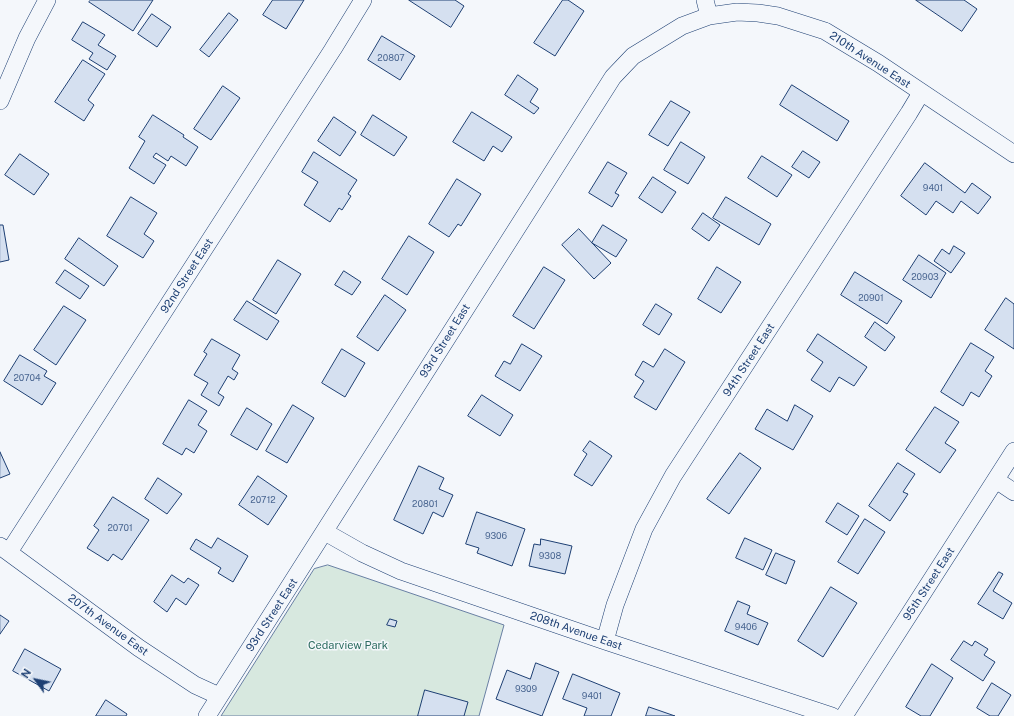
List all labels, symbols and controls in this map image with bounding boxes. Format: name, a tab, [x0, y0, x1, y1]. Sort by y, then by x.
street label: 210th Avenue East	[827, 29, 913, 91]
house number: 20807	[377, 53, 405, 63]
house number: 9401	[923, 183, 943, 193]
street label: 92nd Street East	[158, 236, 216, 316]
house number: 20903	[911, 272, 939, 282]
house number: 20901	[858, 293, 884, 303]
street label: 93rd Street East	[417, 302, 473, 380]
street label: 94th Street East	[720, 321, 778, 399]
house number: 20704	[13, 373, 41, 383]
house number: 20712	[250, 495, 276, 505]
house number: 20801	[412, 499, 438, 509]
house number: 20701	[107, 523, 133, 533]
house number: 9306	[485, 531, 507, 541]
street label: 95th Street East	[900, 545, 958, 623]
house number: 9308	[539, 551, 561, 561]
street label: 93rd Street East	[243, 576, 301, 654]
street label: 207th Avenue East	[65, 591, 151, 659]
street label: 208th Avenue East	[528, 609, 624, 653]
house number: 9406	[735, 622, 757, 632]
park label: Cedarview Park	[308, 639, 388, 653]
north arrow	[16, 660, 56, 700]
text: N	[19, 667, 33, 680]
house number: 9309	[515, 684, 537, 694]
house number: 9401	[582, 691, 602, 701]

